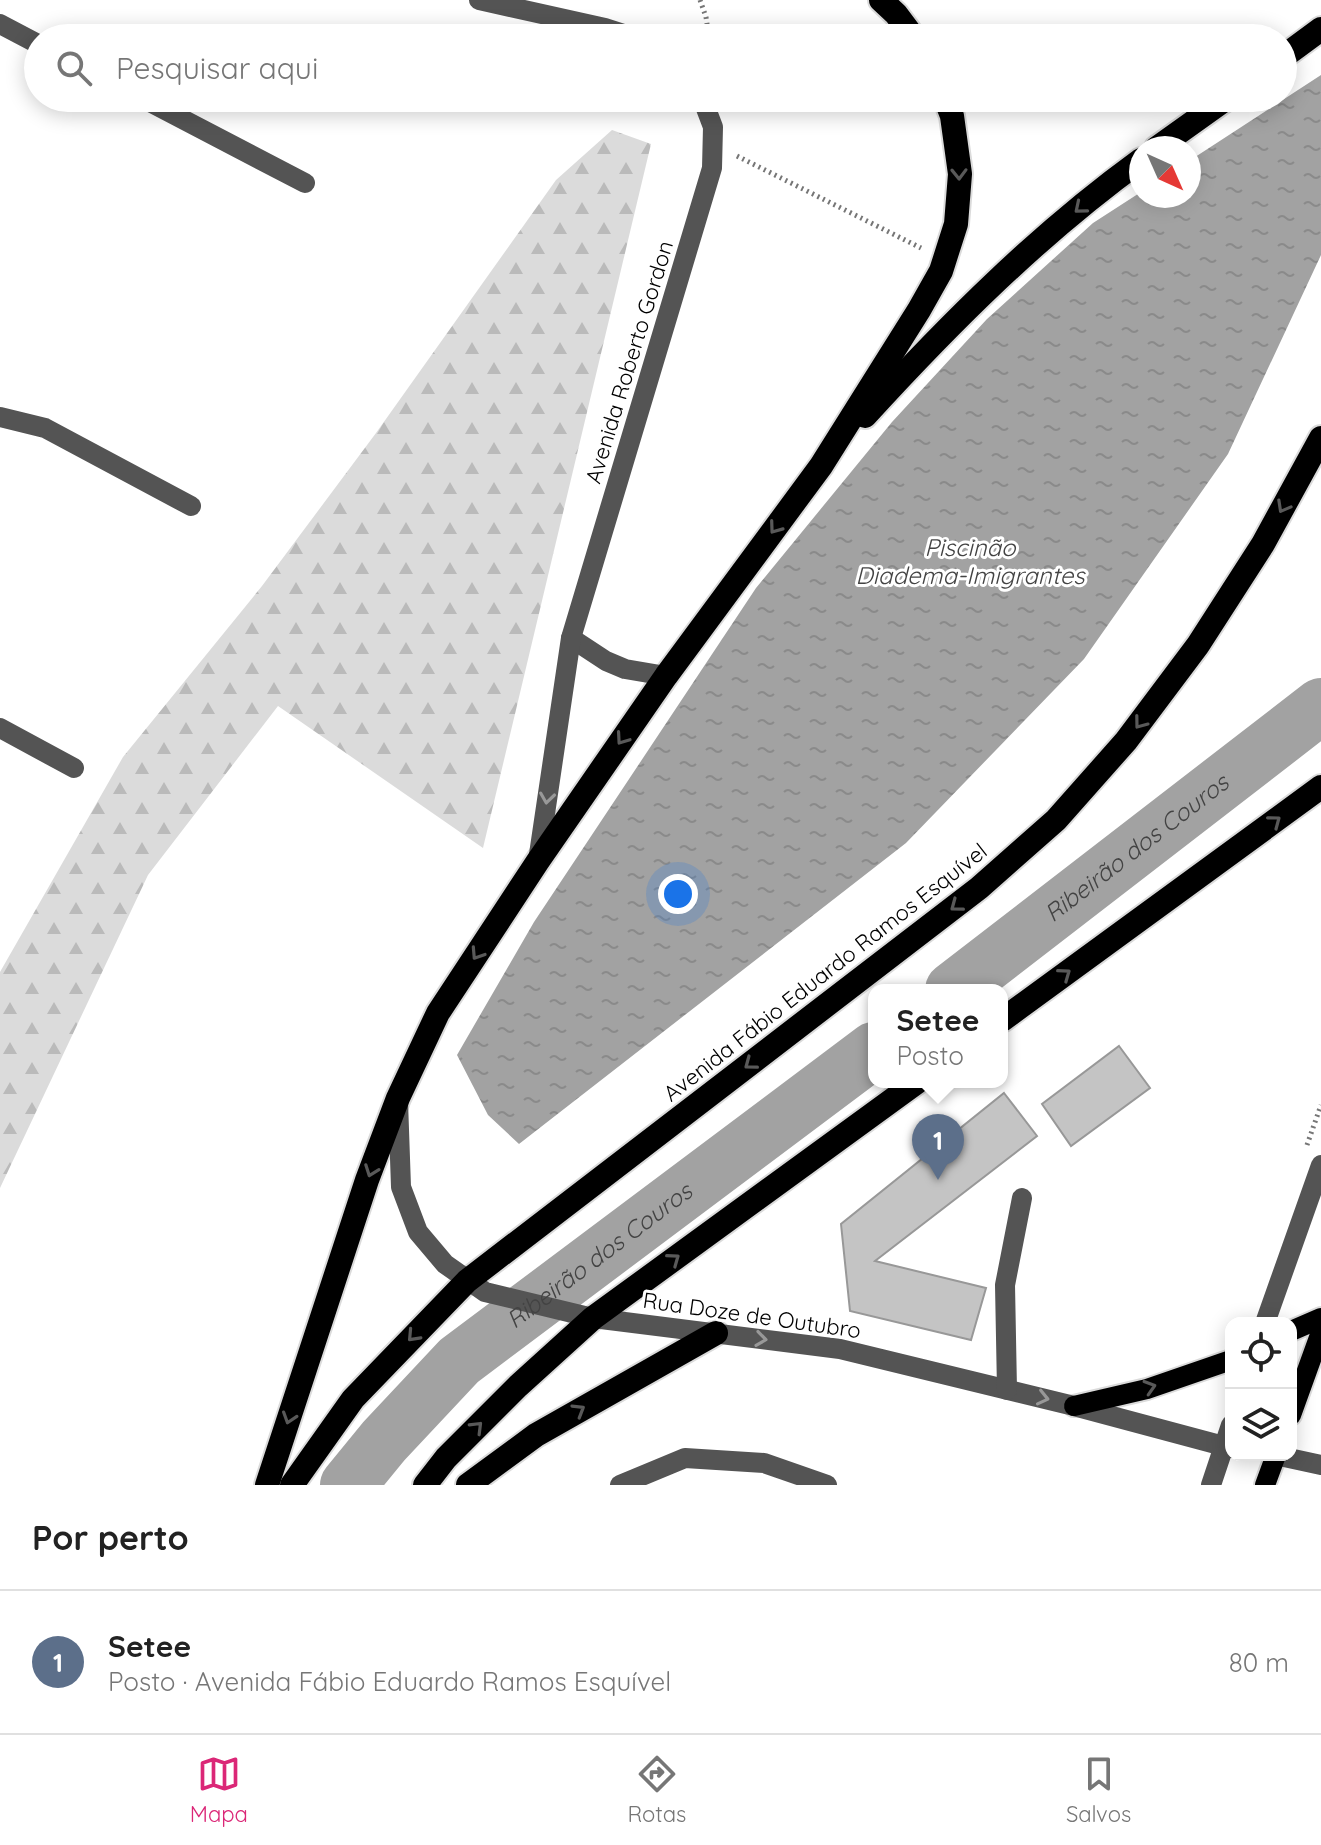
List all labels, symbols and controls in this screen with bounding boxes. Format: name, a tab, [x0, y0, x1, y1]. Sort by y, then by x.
search box	[24, 24, 1297, 112]
icon: search	[52, 46, 96, 90]
text: Pesquisar aqui	[116, 49, 318, 87]
north arrow	[1129, 136, 1201, 208]
one-way arrow	[950, 168, 967, 181]
one-way arrow	[1074, 198, 1089, 213]
street label: Avenida Roberto Gordon	[579, 237, 679, 487]
one-way arrow	[1278, 498, 1293, 513]
one-way arrow	[770, 520, 784, 534]
water label: Piscinão Diadema-Imigrantes	[855, 532, 1086, 590]
one-way arrow	[1135, 714, 1149, 729]
one-way arrow	[617, 730, 632, 744]
water label: Ribeirão dos Couros	[1038, 766, 1235, 928]
one-way arrow	[539, 791, 556, 805]
one-way arrow	[1266, 817, 1281, 831]
street label: Avenida Fábio Eduardo Ramos Esquível	[658, 837, 992, 1107]
your location	[658, 874, 698, 914]
one-way arrow	[950, 896, 965, 910]
one-way arrow	[471, 946, 486, 960]
one-way arrow	[1056, 970, 1071, 984]
popup	[868, 984, 1008, 1088]
text: Setee	[896, 1001, 980, 1039]
text: Posto	[896, 1039, 964, 1072]
one-way arrow	[744, 1055, 759, 1069]
pin: 1	[912, 1114, 964, 1180]
one-way arrow	[364, 1163, 381, 1177]
water label: Ribeirão dos Couros	[500, 1175, 699, 1334]
one-way arrow	[666, 1254, 680, 1269]
street label: Rua Doze de Outubro	[641, 1286, 863, 1344]
map controls	[1225, 1317, 1297, 1461]
button: locate	[1225, 1317, 1297, 1389]
one-way arrow	[407, 1327, 422, 1341]
one-way arrow	[754, 1330, 768, 1347]
one-way arrow	[1143, 1380, 1156, 1396]
one-way arrow	[1035, 1389, 1049, 1406]
button: layers	[1225, 1389, 1297, 1461]
one-way arrow	[570, 1404, 585, 1420]
one-way arrow	[282, 1411, 298, 1424]
one-way arrow	[468, 1422, 482, 1436]
text: Por perto	[32, 1516, 189, 1559]
text: Setee	[108, 1627, 191, 1665]
text: 1	[53, 1646, 63, 1679]
text: 80 m	[1229, 1646, 1289, 1679]
text: Posto · Avenida Fábio Eduardo Ramos Esquível	[108, 1665, 671, 1698]
tab: Mapa	[190, 1752, 248, 1828]
tab: Rotas	[627, 1752, 686, 1828]
tab: Salvos	[1066, 1752, 1131, 1828]

